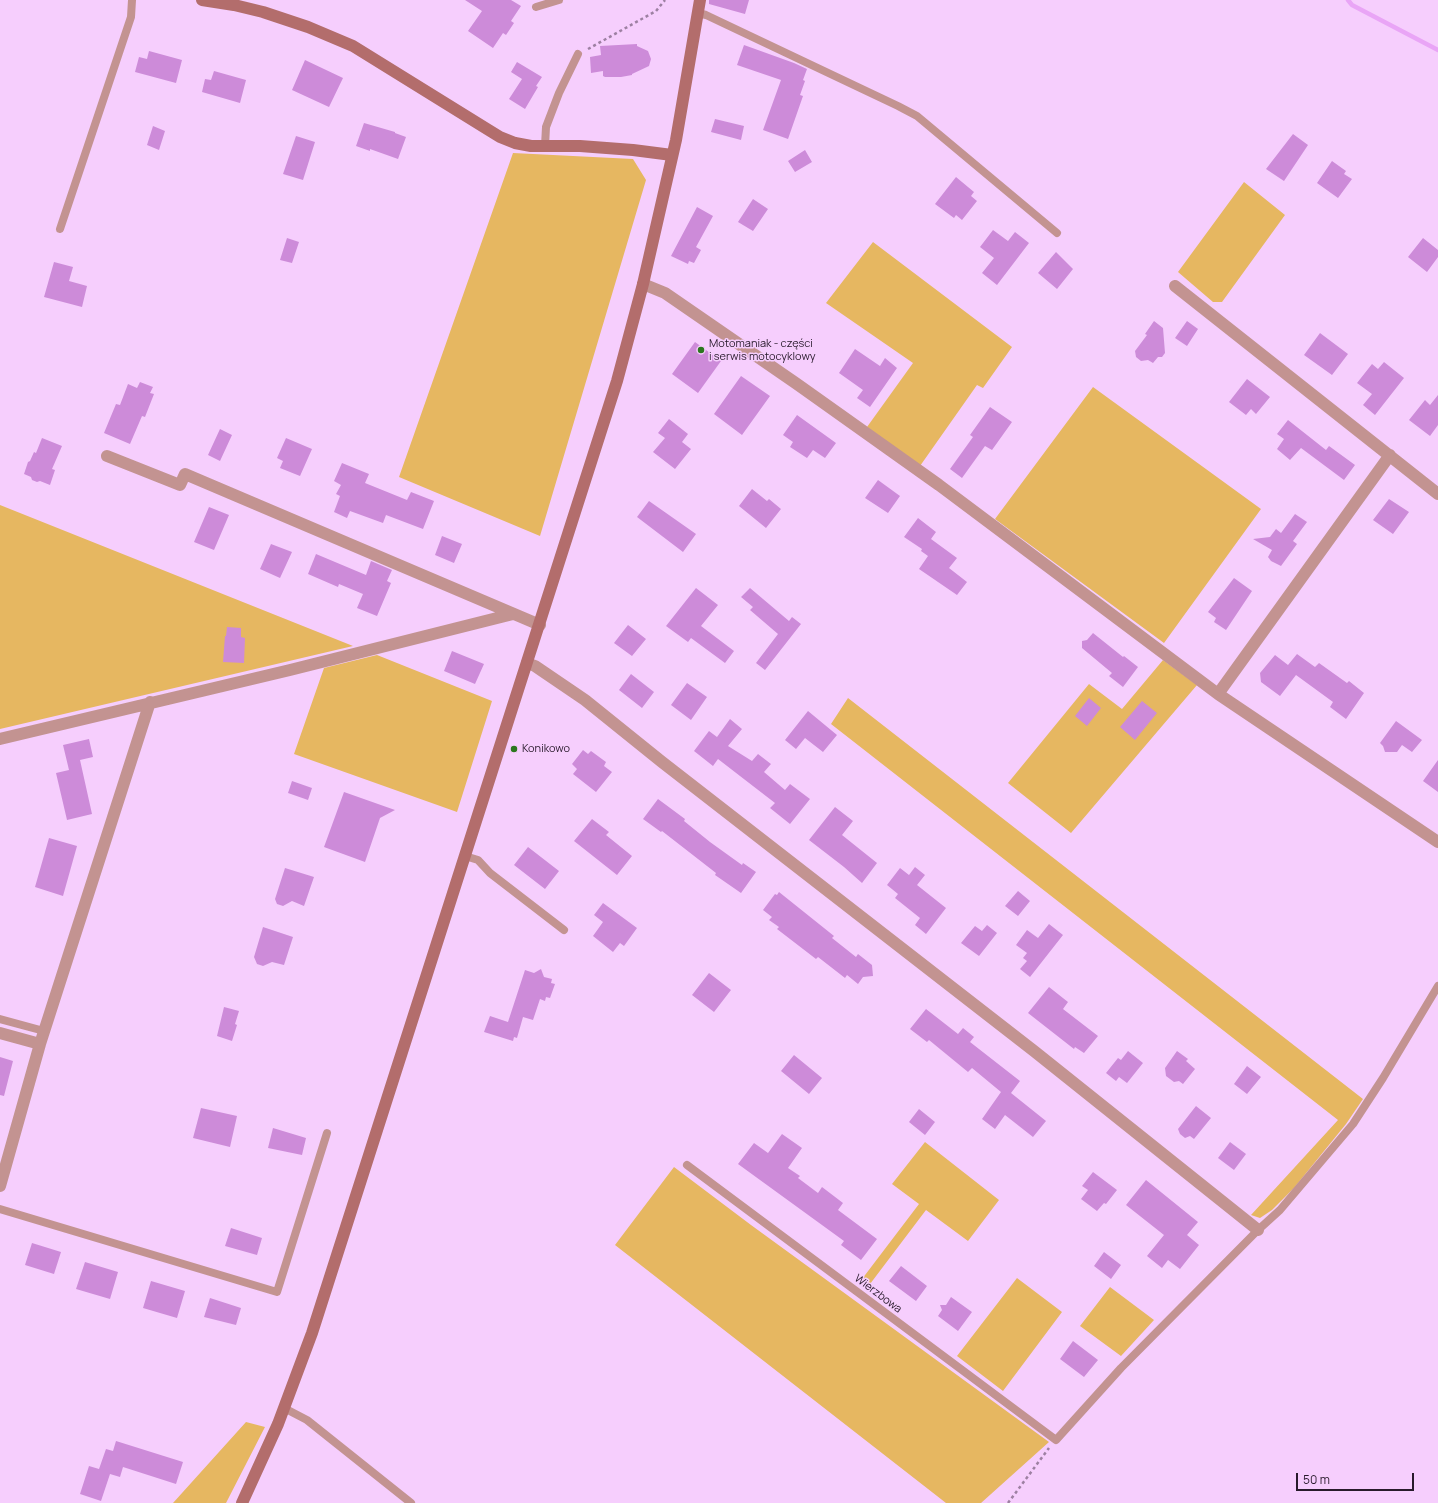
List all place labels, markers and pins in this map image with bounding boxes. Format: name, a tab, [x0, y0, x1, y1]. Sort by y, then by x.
place label: Motomaniak - części i serwis motocyklowy	[709, 337, 816, 363]
marker: Motomaniak - części i serwis motocyklowy	[696, 345, 706, 355]
place label: Konikowo	[522, 742, 570, 756]
marker: Konikowo	[509, 744, 519, 754]

